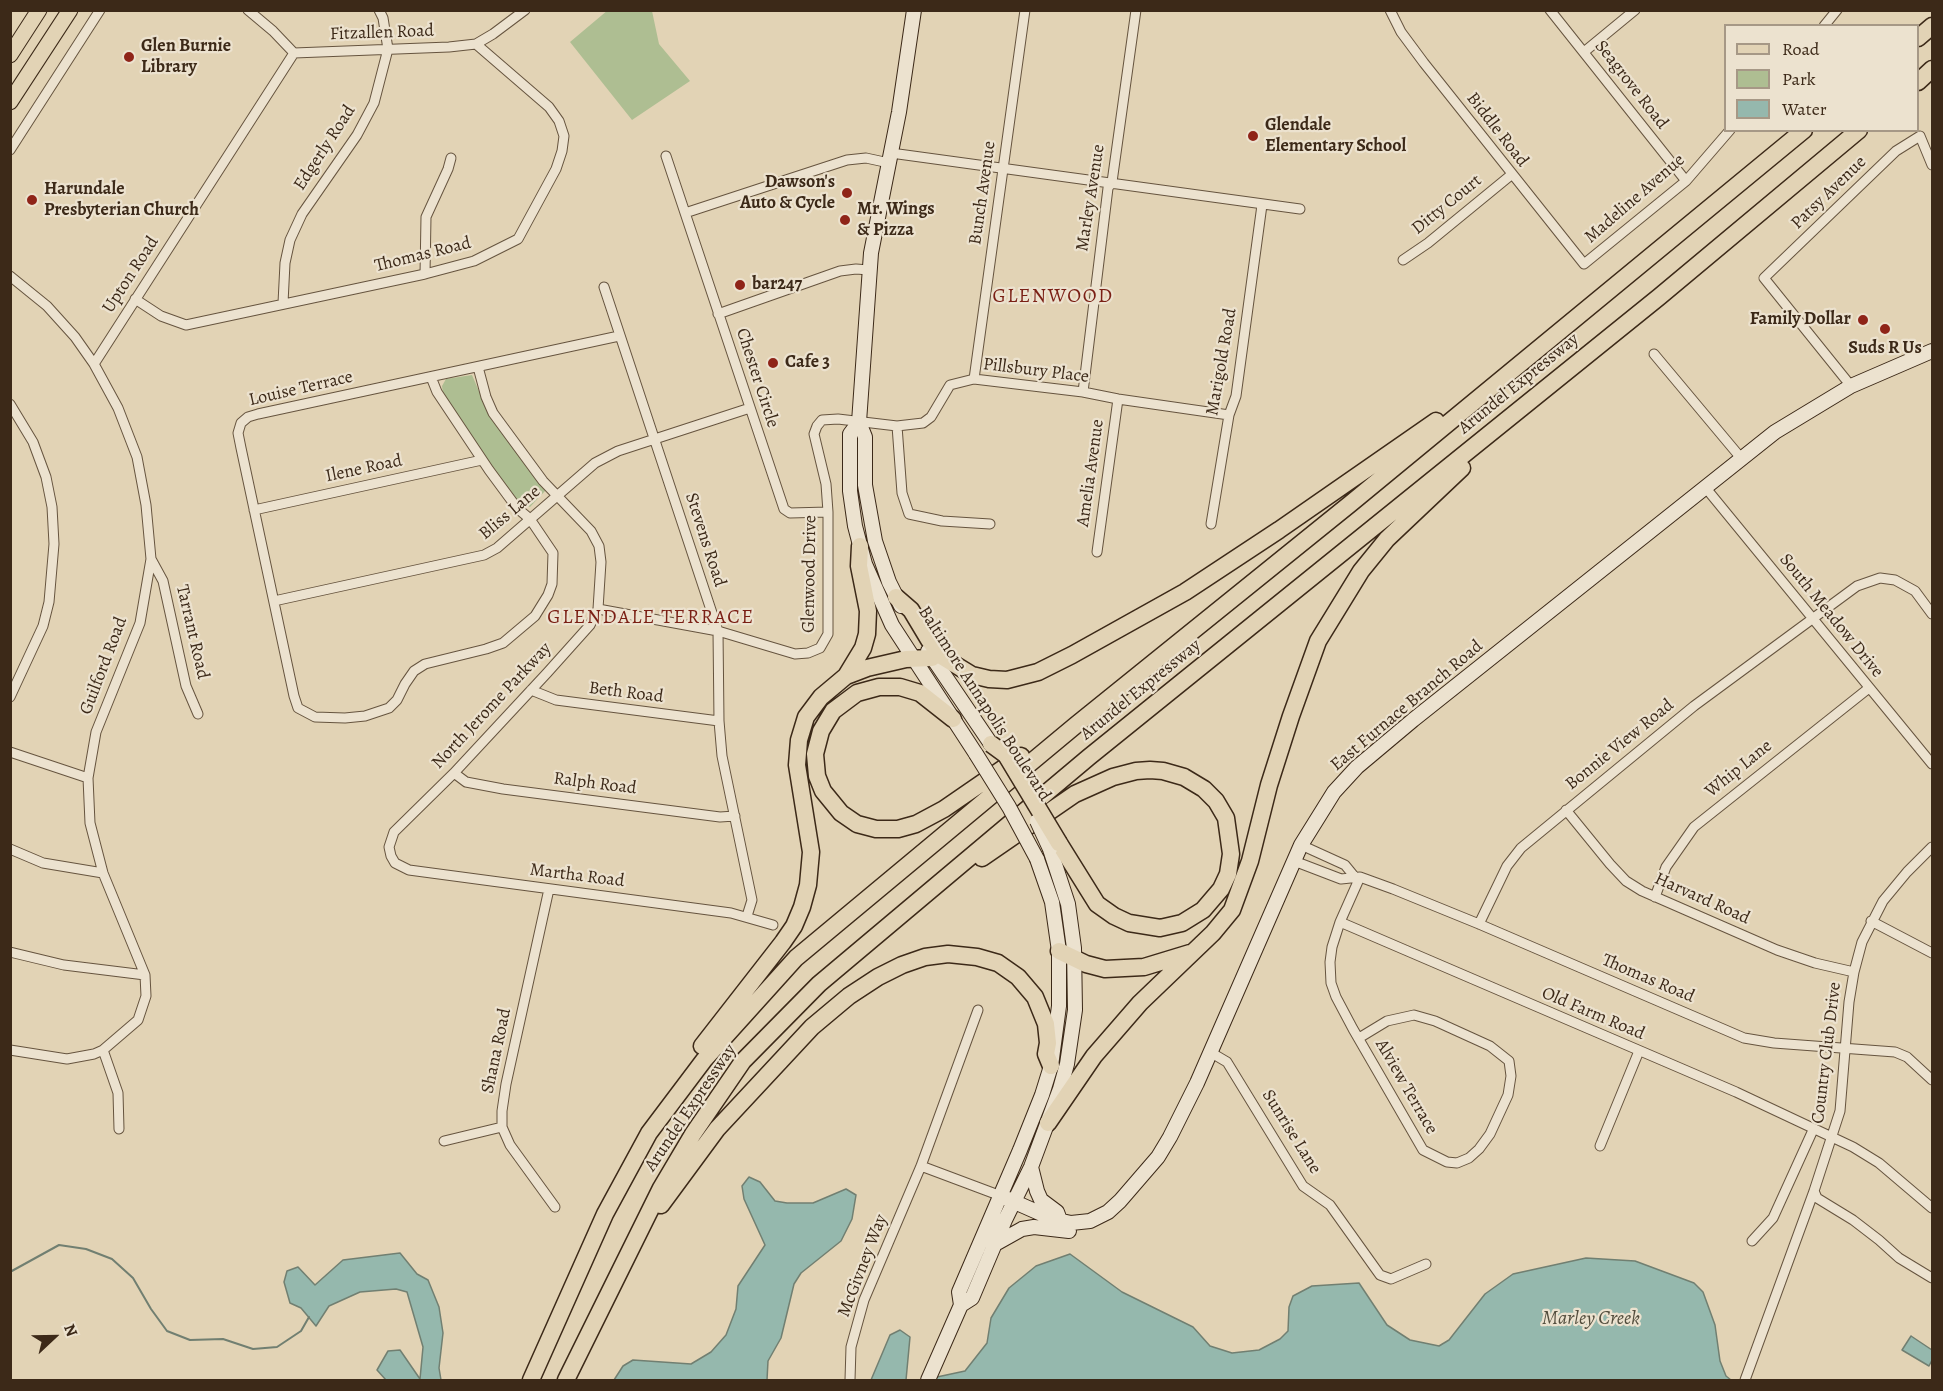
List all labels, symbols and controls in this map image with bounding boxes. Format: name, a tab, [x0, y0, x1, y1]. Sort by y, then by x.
street label: Fitzallen Road	[330, 20, 434, 46]
legend	[1724, 24, 1919, 132]
place label: Glen Burnie Library	[141, 36, 231, 78]
street label: Seagrove Road	[1590, 36, 1672, 134]
text: Road	[1782, 37, 1819, 61]
marker: Glen Burnie Library	[122, 50, 136, 64]
text: Park	[1782, 67, 1816, 91]
street label: Biddle Road	[1461, 88, 1533, 172]
text: Water	[1782, 97, 1827, 121]
street label: Edgerly Road	[289, 101, 361, 195]
place label: Glendale Elementary School	[1265, 115, 1406, 158]
marker: Glendale Elementary School	[1246, 129, 1260, 143]
street label: Bunch Avenue	[965, 140, 1001, 246]
street label: Marley Avenue	[1072, 143, 1110, 253]
street label: Madeline Avenue	[1580, 150, 1690, 248]
street label: Patsy Avenue	[1787, 152, 1871, 234]
street label: Ditty Court	[1408, 170, 1486, 240]
place label: Dawson's Auto & Cycle	[740, 172, 835, 214]
place label: Harundale Presbyterian Church	[44, 179, 199, 222]
marker: Dawson's Auto & Cycle	[840, 186, 854, 200]
marker: Harundale Presbyterian Church	[25, 193, 39, 207]
place label: Mr. Wings & Pizza	[857, 199, 935, 242]
marker: Mr. Wings & Pizza	[838, 213, 852, 227]
street label: Upton Road	[98, 233, 164, 317]
street label: Thomas Road	[373, 233, 473, 277]
place label: bar247	[752, 274, 802, 296]
marker: bar247	[733, 278, 747, 292]
district label: GLENWOOD	[992, 285, 1114, 309]
street label: Marigold Road	[1202, 307, 1242, 417]
place label: Family Dollar	[1750, 309, 1851, 331]
marker: Family Dollar	[1856, 313, 1870, 327]
marker: Suds R Us	[1878, 322, 1892, 336]
street label: Chester Circle	[731, 325, 783, 431]
street label: Arundel Expressway	[1454, 329, 1584, 439]
place label: Suds R Us	[1848, 338, 1922, 360]
place label: Cafe 3	[785, 352, 830, 374]
street label: Pillsbury Place	[982, 354, 1090, 388]
marker: Cafe 3	[766, 356, 780, 370]
street label: Louise Terrace	[247, 367, 355, 411]
street label: Amelia Avenue	[1073, 418, 1109, 528]
street label: Ilene Road	[324, 450, 404, 488]
street label: Bliss Lane	[475, 481, 545, 545]
street label: Stevens Road	[680, 490, 730, 590]
street label: Glenwood Drive	[798, 515, 822, 633]
street label: South Meadow Drive	[1774, 550, 1888, 682]
street label: Tarrant Road	[171, 583, 213, 681]
street label: Baltimore Annapolis Boulevard	[913, 602, 1055, 806]
district label: GLENDALE TERRACE	[547, 606, 755, 630]
street label: Guilford Road	[75, 614, 133, 718]
street label: Arundel Expressway	[1076, 635, 1206, 745]
street label: East Furnace Branch Road	[1326, 636, 1488, 776]
street label: North Jerome Parkway	[428, 638, 556, 774]
street label: Beth Road	[587, 678, 665, 708]
street label: Bonnie View Road	[1561, 695, 1679, 795]
street label: Whip Lane	[1701, 735, 1777, 803]
street label: Ralph Road	[552, 768, 638, 800]
street label: Martha Road	[528, 859, 626, 893]
street label: Harvard Road	[1651, 868, 1753, 930]
street label: Thomas Road	[1598, 950, 1698, 1008]
street label: Country Club Drive	[1808, 981, 1846, 1125]
street label: Old Farm Road	[1538, 983, 1648, 1045]
street label: Shana Road	[477, 1006, 517, 1096]
street label: Alview Terrace	[1370, 1036, 1442, 1138]
street label: Arundel Expressway	[640, 1040, 742, 1176]
street label: Sunrise Lane	[1257, 1086, 1325, 1178]
street label: McGivney Way	[834, 1212, 892, 1320]
north arrow	[24, 1307, 84, 1367]
water label: Marley Creek	[1542, 1307, 1640, 1331]
text: N	[58, 1321, 83, 1340]

